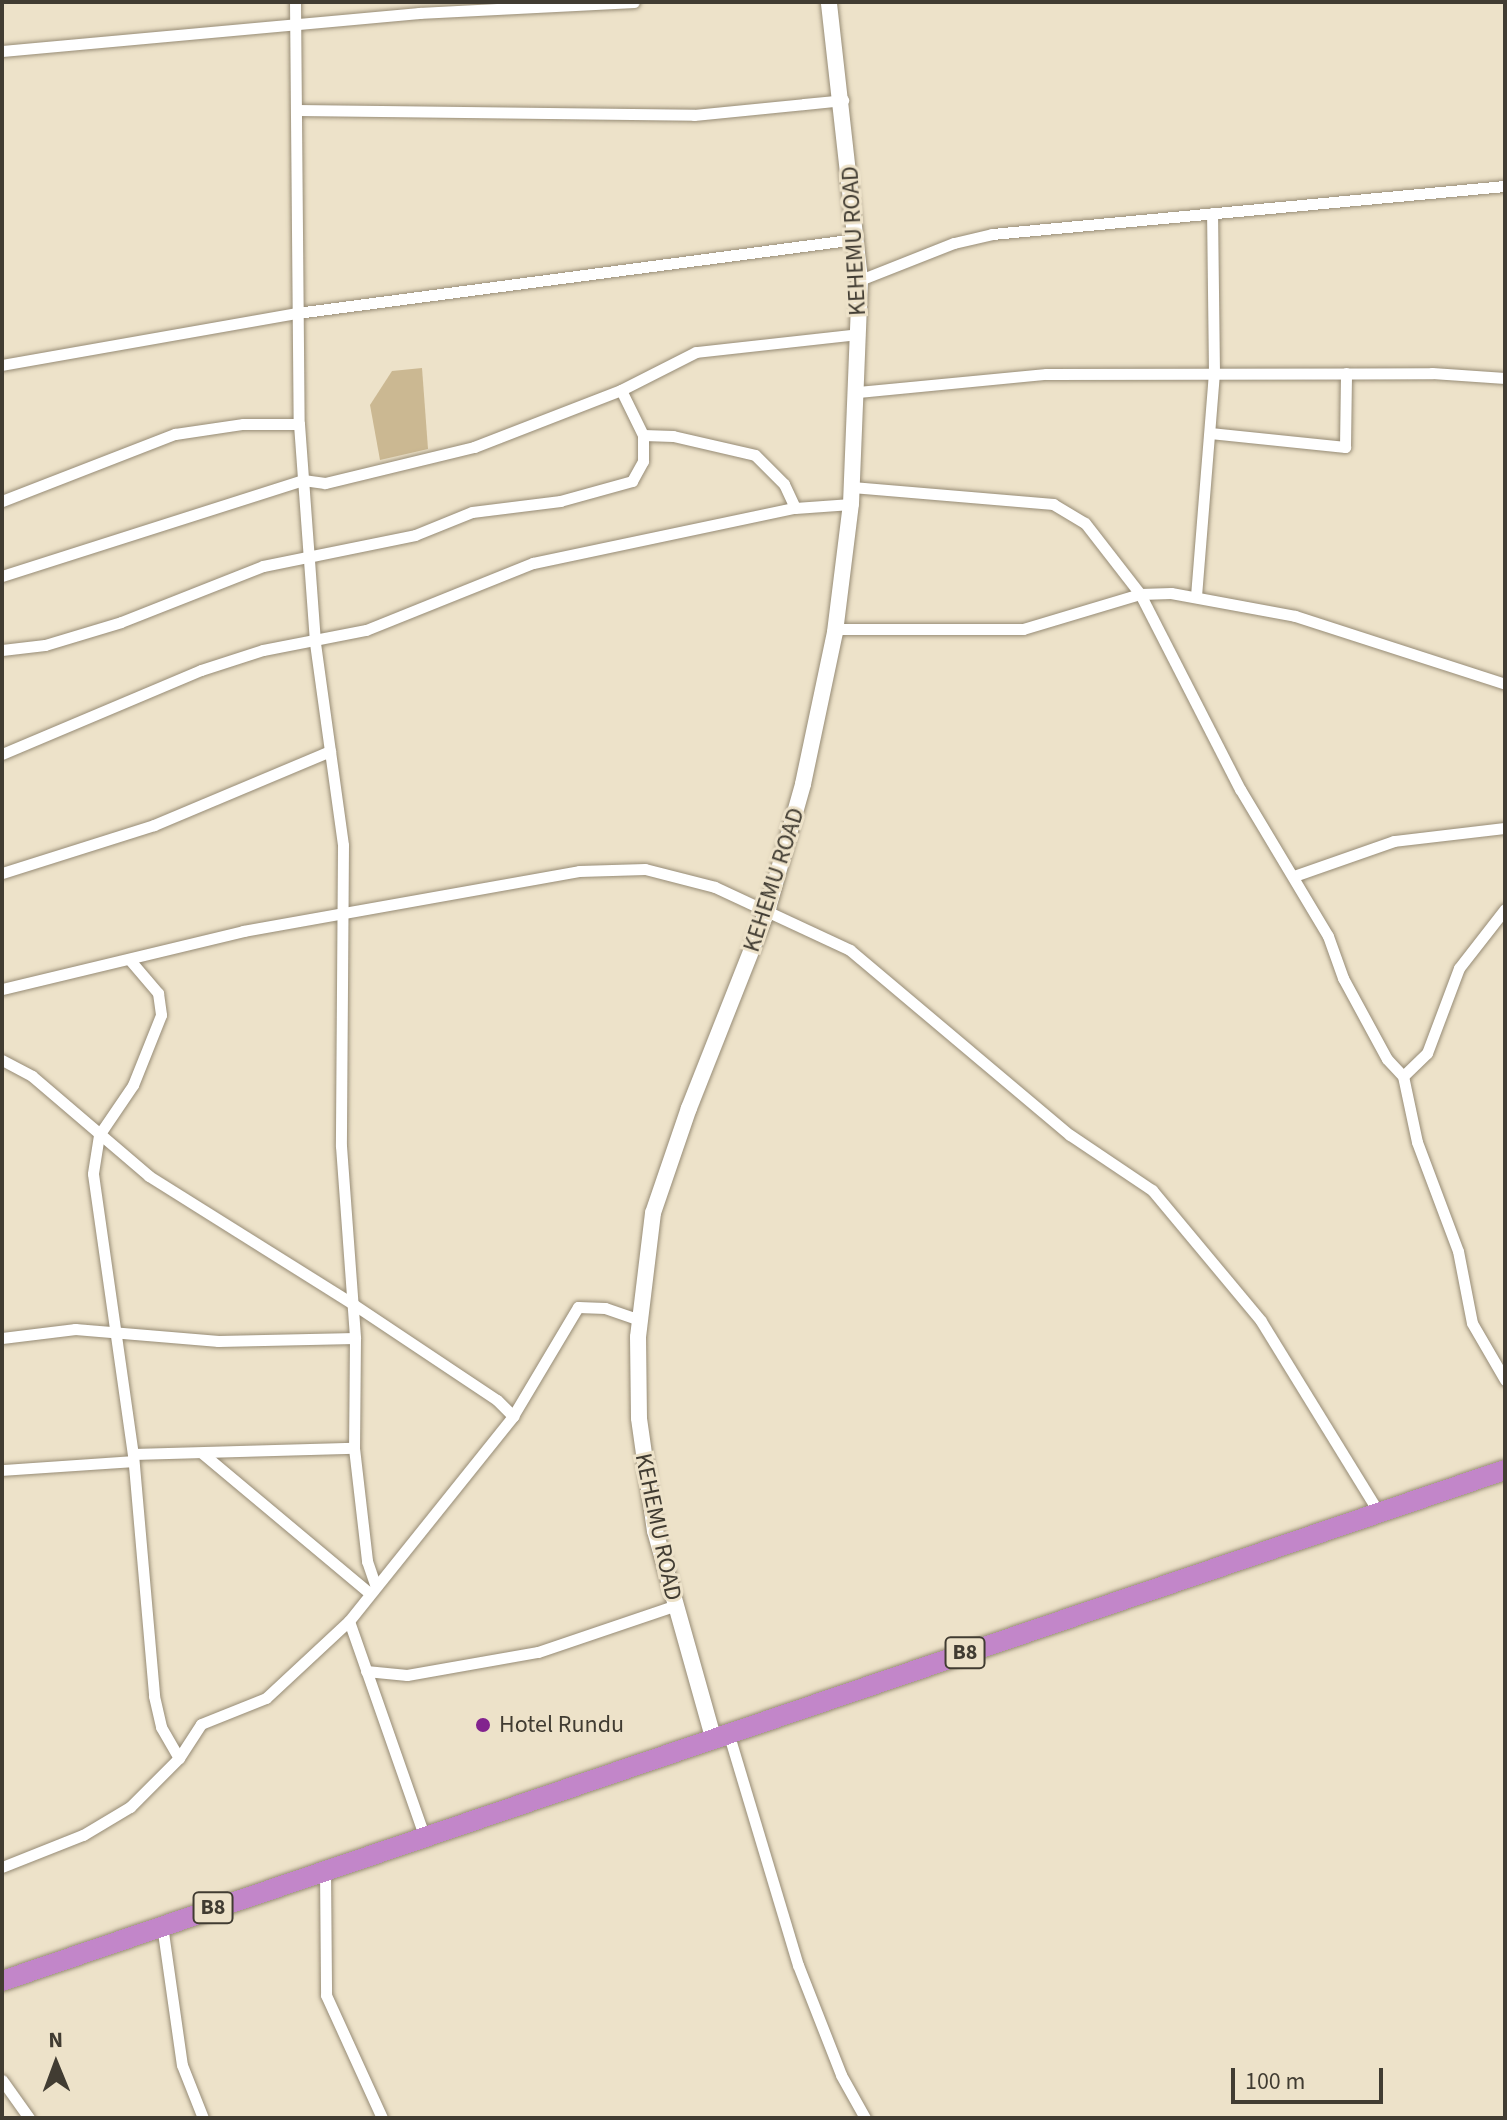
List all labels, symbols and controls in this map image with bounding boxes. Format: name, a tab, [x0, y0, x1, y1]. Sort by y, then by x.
street label: KEHEMU ROAD	[836, 165, 872, 317]
street label: KEHEMU ROAD	[737, 804, 811, 956]
street label: KEHEMU ROAD	[628, 1451, 688, 1603]
road number: B8	[943, 1635, 987, 1671]
place label: Hotel Rundu	[499, 1711, 624, 1739]
marker: Hotel Rundu	[474, 1716, 492, 1734]
road number: B8	[191, 1890, 235, 1926]
north arrow	[16, 2024, 96, 2104]
text: N	[48, 2024, 63, 2056]
scale bar	[1235, 2052, 1387, 2102]
text: 100 m	[1245, 2064, 1305, 2099]

